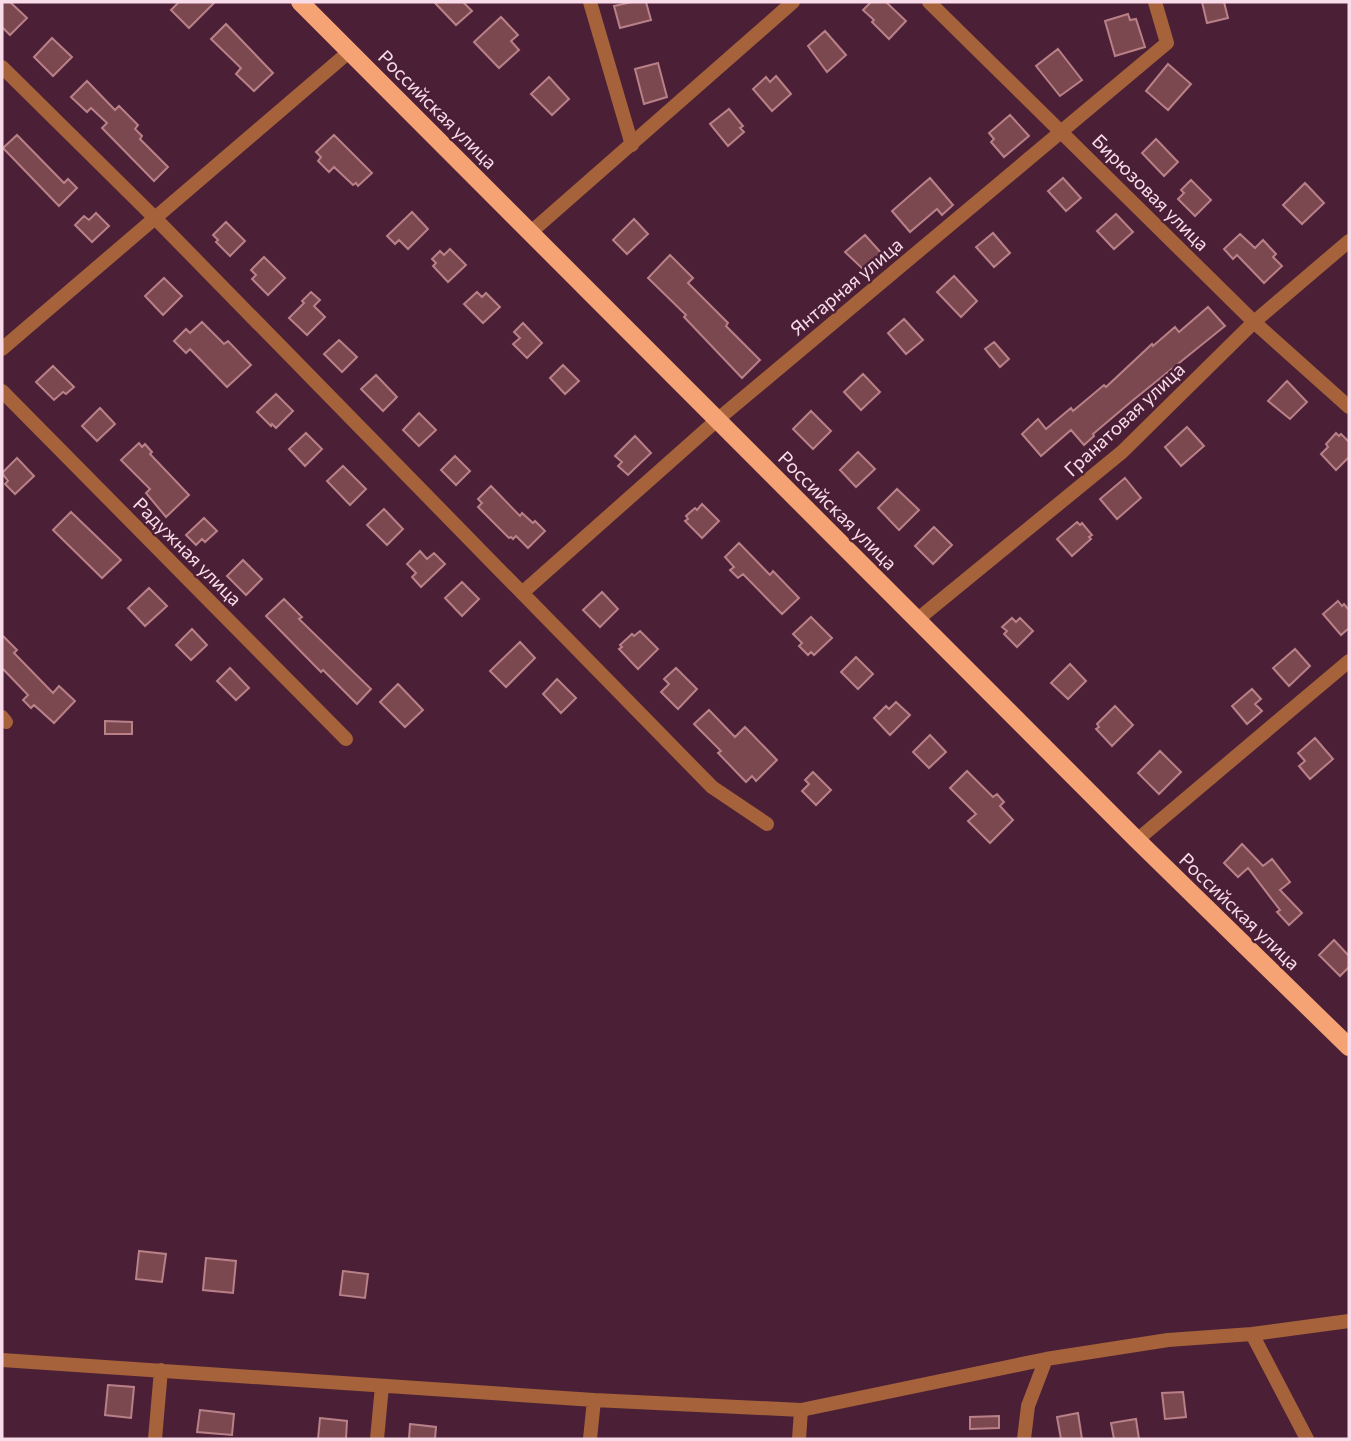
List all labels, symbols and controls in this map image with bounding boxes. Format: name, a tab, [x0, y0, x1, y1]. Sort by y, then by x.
street label: Российская улица	[374, 45, 502, 173]
street label: Бирюзовая улица	[1088, 129, 1214, 255]
street label: Янтарная улица	[785, 232, 907, 340]
street label: Гранатовая улица	[1059, 357, 1189, 481]
street label: Российская улица	[774, 446, 902, 574]
street label: Радужная улица	[129, 492, 247, 610]
street label: Российская улица	[1175, 848, 1305, 974]

